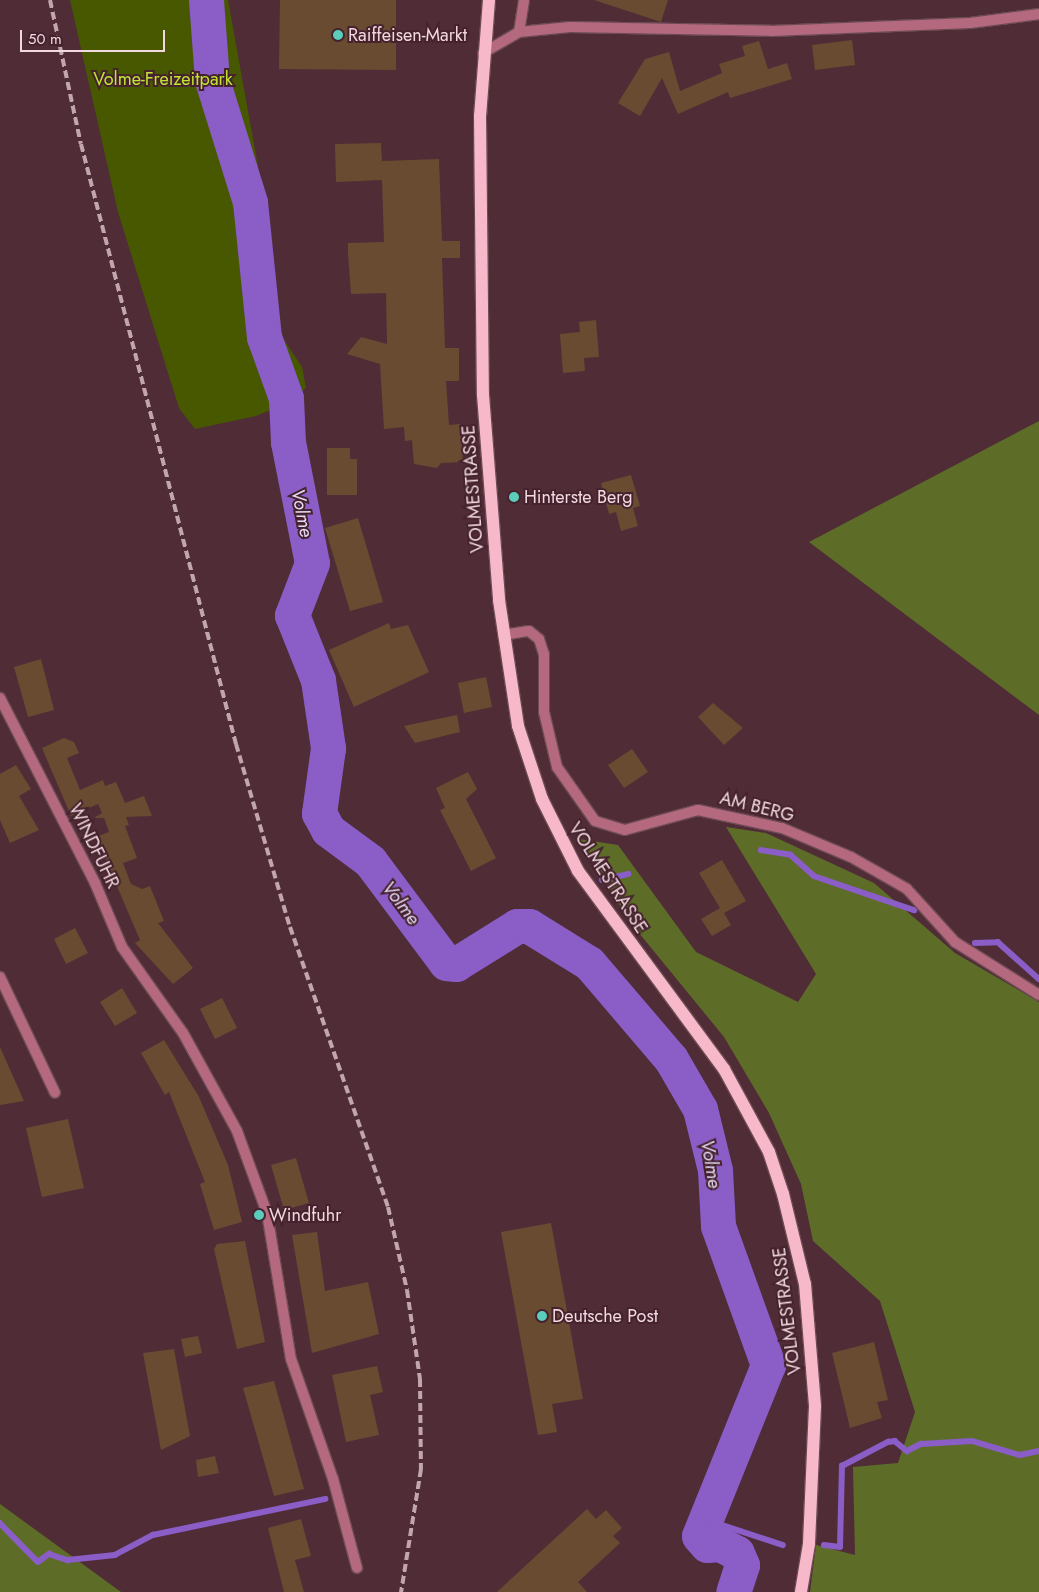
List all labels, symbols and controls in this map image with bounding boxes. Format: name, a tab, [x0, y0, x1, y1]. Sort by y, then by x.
scale bar	[22, 20, 168, 52]
place label: Raiffeisen-Markt	[348, 24, 467, 46]
text: 50 m	[28, 28, 62, 50]
marker: Raiffeisen-Markt	[332, 29, 344, 41]
park label: Volme-Freizeitpark	[93, 68, 233, 90]
street label: VOLMESTRASSE	[458, 424, 488, 554]
place label: Hinterste Berg	[524, 486, 632, 508]
water label: Volme	[286, 487, 318, 539]
marker: Hinterste Berg	[508, 491, 520, 503]
street label: AM BERG	[718, 787, 796, 827]
street label: WINDFUHR	[64, 800, 124, 892]
street label: VOLMESTRASSE	[564, 818, 652, 938]
water label: Volme	[377, 877, 425, 929]
water label: Volme	[696, 1138, 726, 1190]
place label: Windfuhr	[269, 1204, 341, 1226]
marker: Windfuhr	[253, 1209, 265, 1221]
street label: VOLMESTRASSE	[768, 1246, 806, 1376]
place label: Deutsche Post	[552, 1305, 658, 1327]
marker: Deutsche Post	[536, 1310, 548, 1322]

